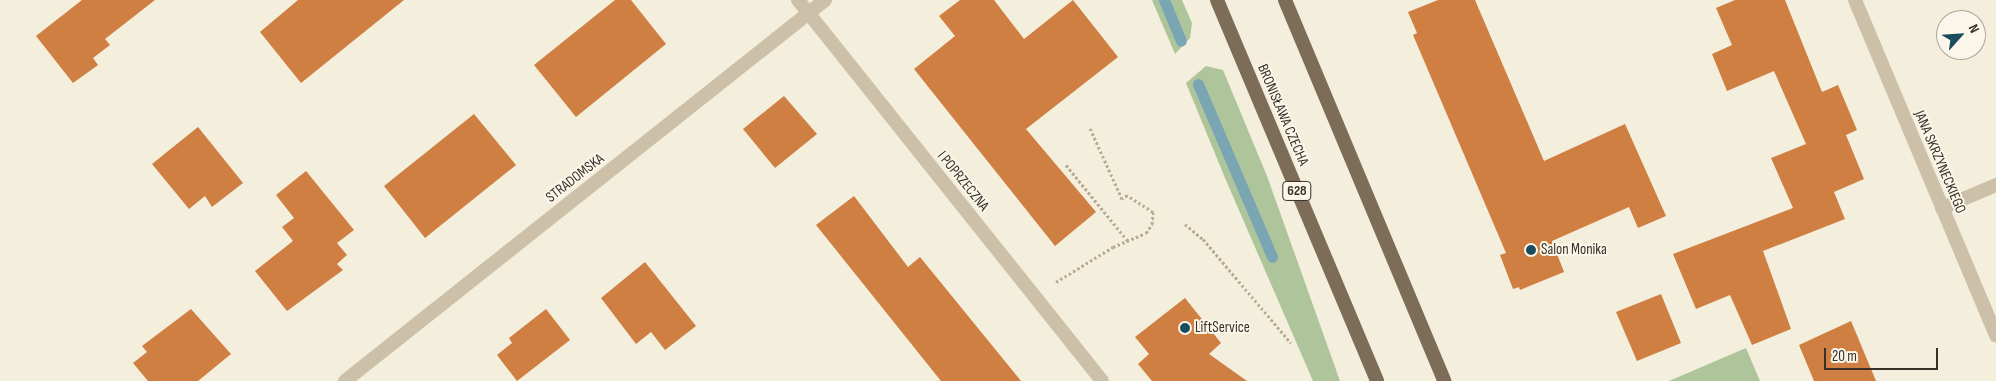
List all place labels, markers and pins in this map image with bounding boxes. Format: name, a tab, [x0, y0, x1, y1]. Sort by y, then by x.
place label: Salon Monika	[1541, 241, 1607, 259]
marker: Salon Monika	[1525, 244, 1537, 256]
place label: LiftService	[1195, 319, 1250, 337]
marker: LiftService	[1179, 322, 1191, 334]

